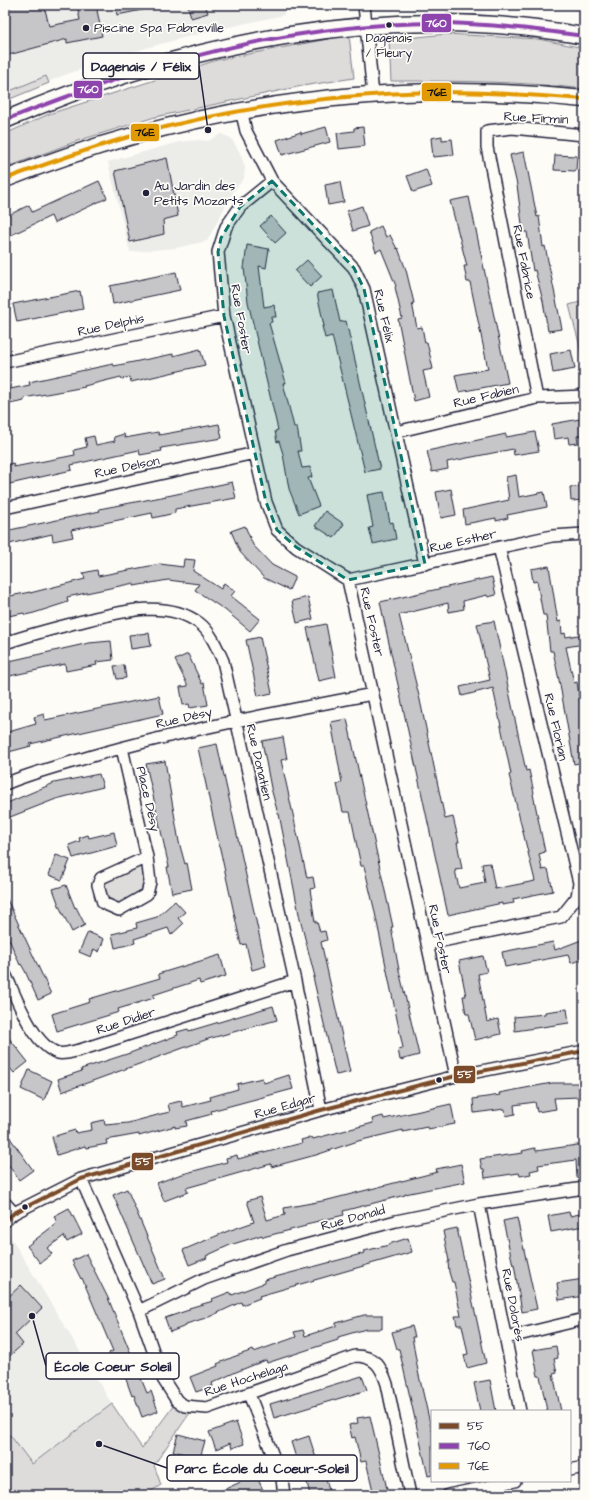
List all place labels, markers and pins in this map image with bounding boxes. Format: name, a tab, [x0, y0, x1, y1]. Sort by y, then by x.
place label: Piscine Spa Fabreville	[94, 19, 224, 37]
marker: Dagenais / Fleury	[384, 20, 394, 30]
marker: Piscine Spa Fabreville	[81, 23, 91, 33]
place label: Dagenais / Fleury	[366, 30, 413, 63]
callout: Dagenais / Félix	[83, 53, 199, 79]
place label: Au Jardin des Petits Mozarts	[154, 177, 244, 210]
marker: Au Jardin des Petits Mozarts	[141, 188, 151, 198]
unlabelled marker	[434, 1075, 444, 1085]
unlabelled marker	[20, 1202, 30, 1212]
callout: École Coeur Soleil	[46, 1353, 179, 1379]
callout: Parc École du Coeur-Soleil	[167, 1455, 357, 1481]

